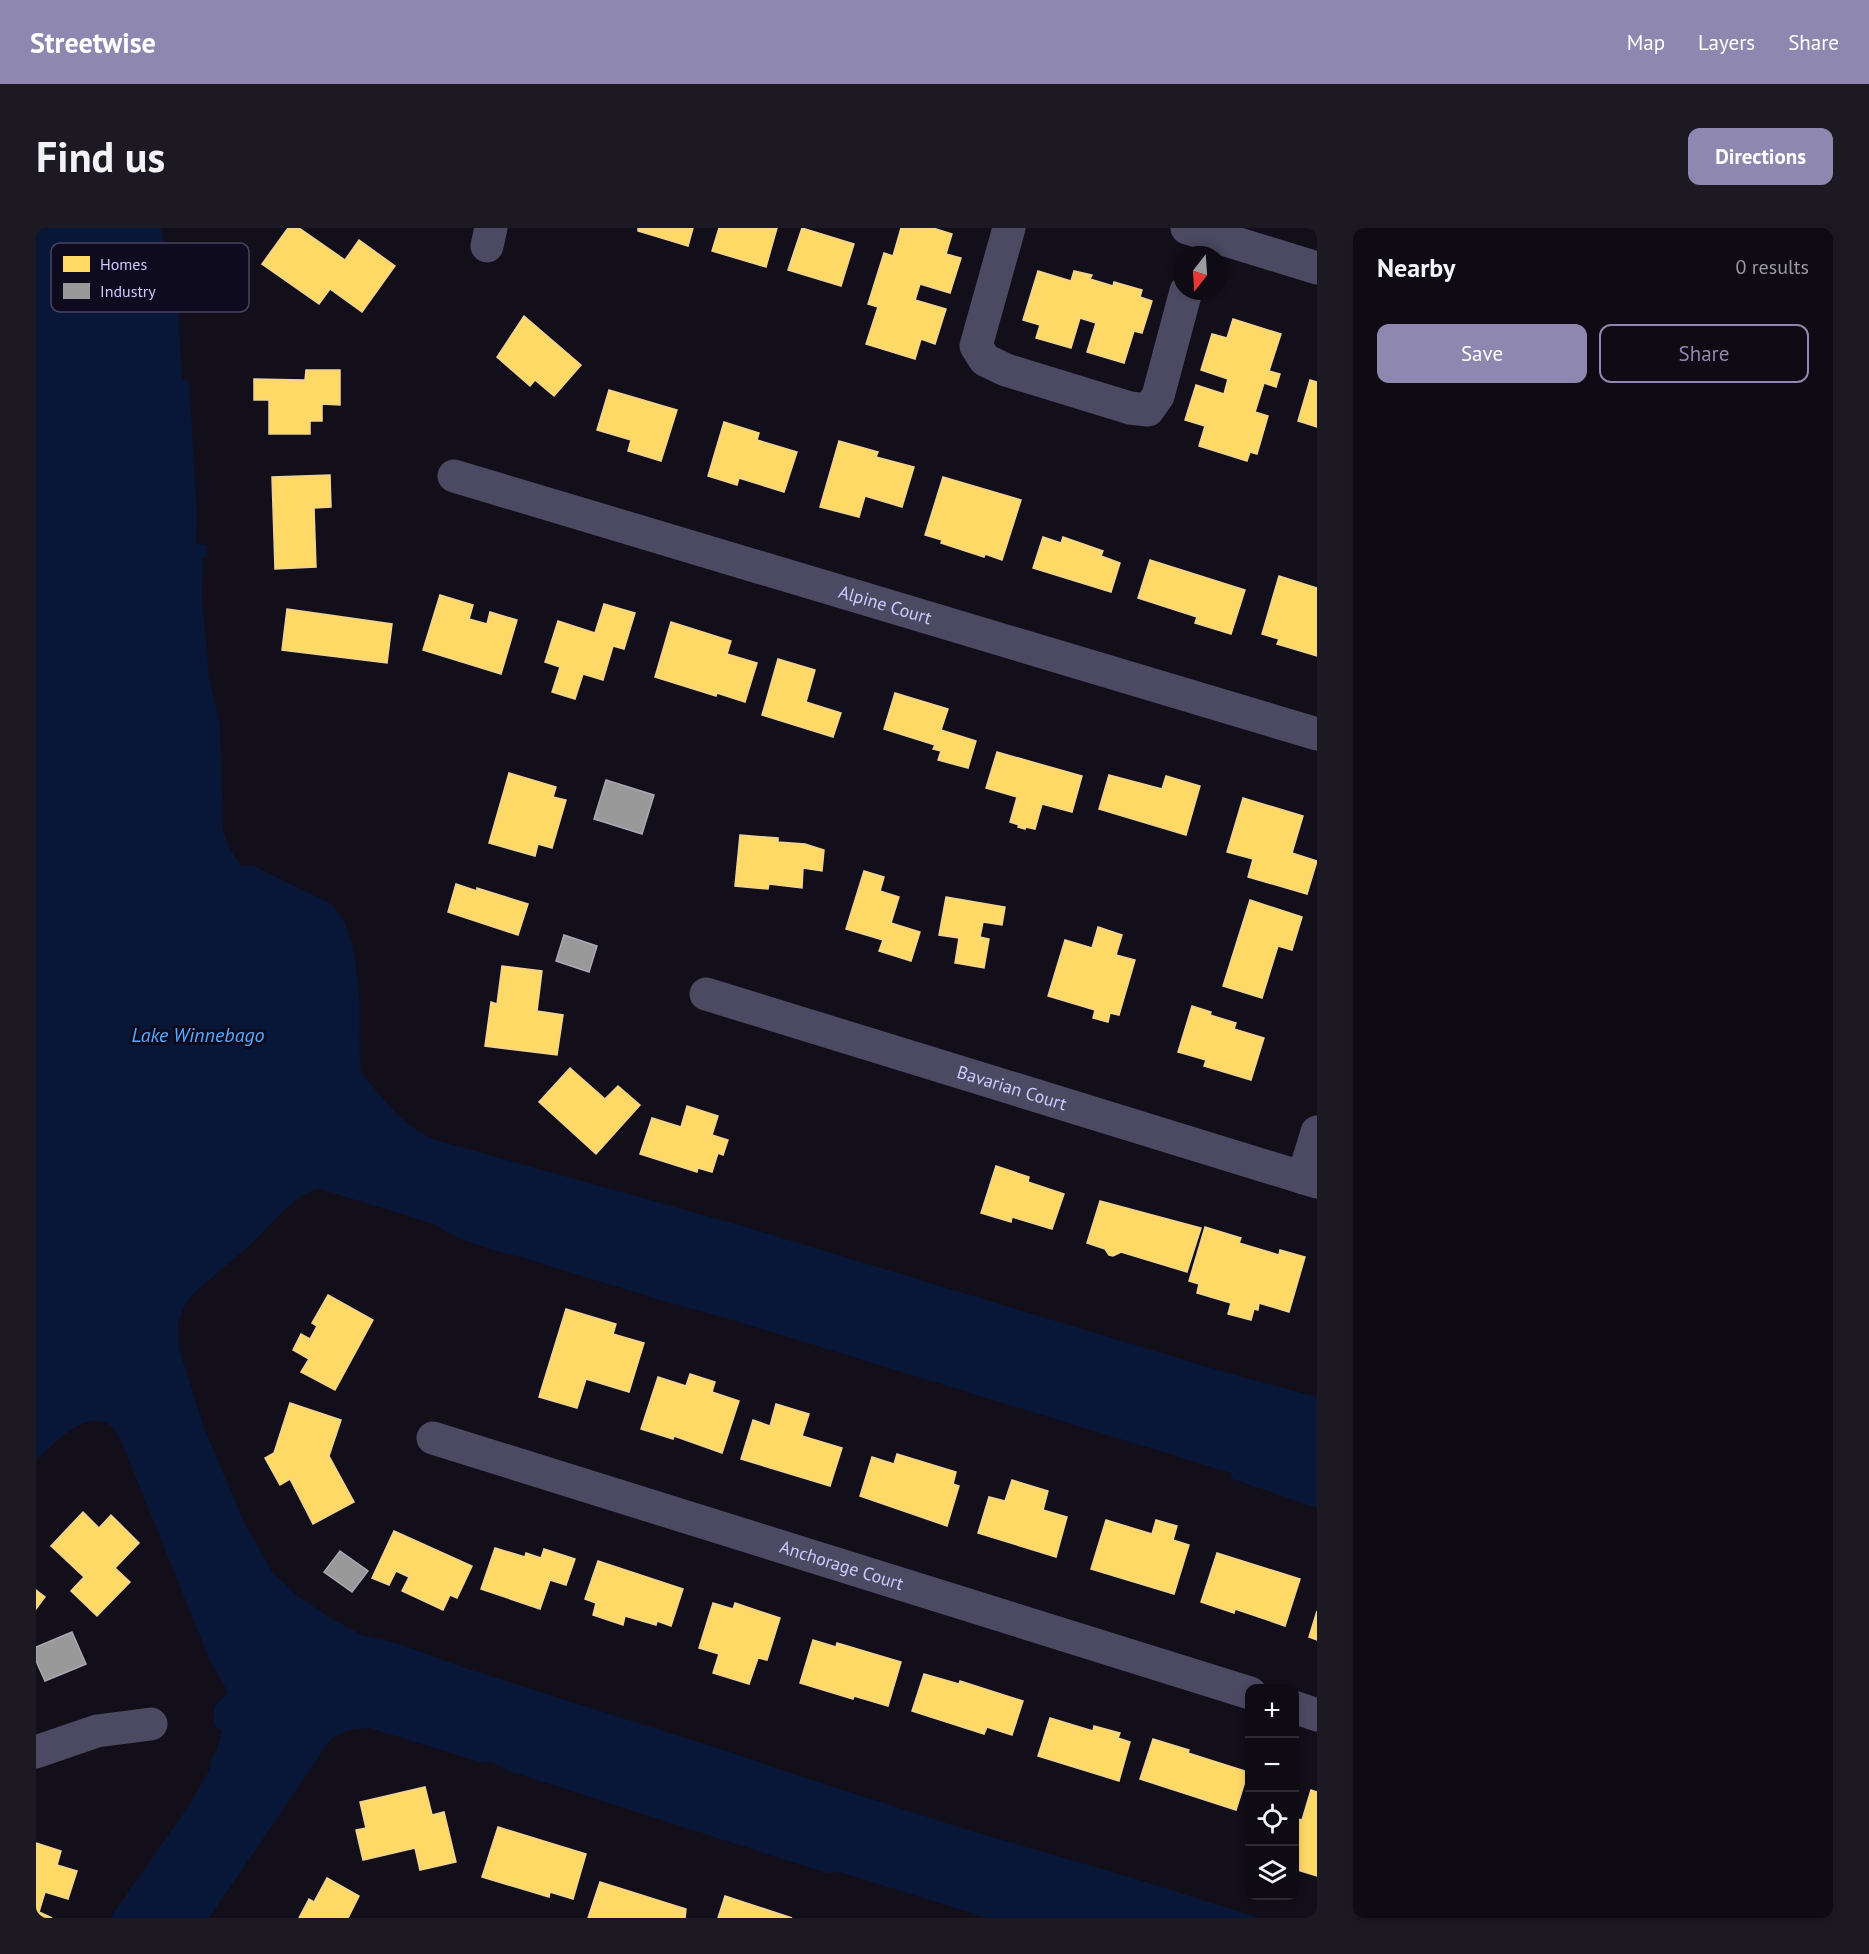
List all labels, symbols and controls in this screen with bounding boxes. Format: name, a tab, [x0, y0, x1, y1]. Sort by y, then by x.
text: Streetwise	[30, 24, 156, 61]
text: Map	[1627, 29, 1665, 56]
text: Layers	[1698, 29, 1755, 56]
text: Share	[1788, 29, 1839, 56]
button: Directions	[1688, 128, 1833, 185]
text: Find us	[36, 129, 165, 184]
legend	[51, 243, 249, 312]
north arrow	[1173, 246, 1227, 300]
text: Nearby	[1377, 251, 1455, 284]
text: Homes	[100, 254, 147, 274]
text: 0 results	[1736, 254, 1809, 280]
text: Industry	[100, 281, 156, 301]
button: Save	[1377, 324, 1587, 383]
button: Share	[1599, 324, 1809, 383]
street label: Alpine Court	[836, 580, 935, 629]
water label: Lake Winnebago	[132, 1022, 264, 1048]
street label: Bavarian Court	[954, 1060, 1070, 1115]
street label: Anchorage Court	[777, 1535, 906, 1595]
map controls	[1245, 1684, 1299, 1900]
button: +	[1245, 1684, 1299, 1738]
button: −	[1245, 1738, 1299, 1792]
button: locate	[1245, 1792, 1299, 1846]
button: layers	[1245, 1846, 1299, 1900]

